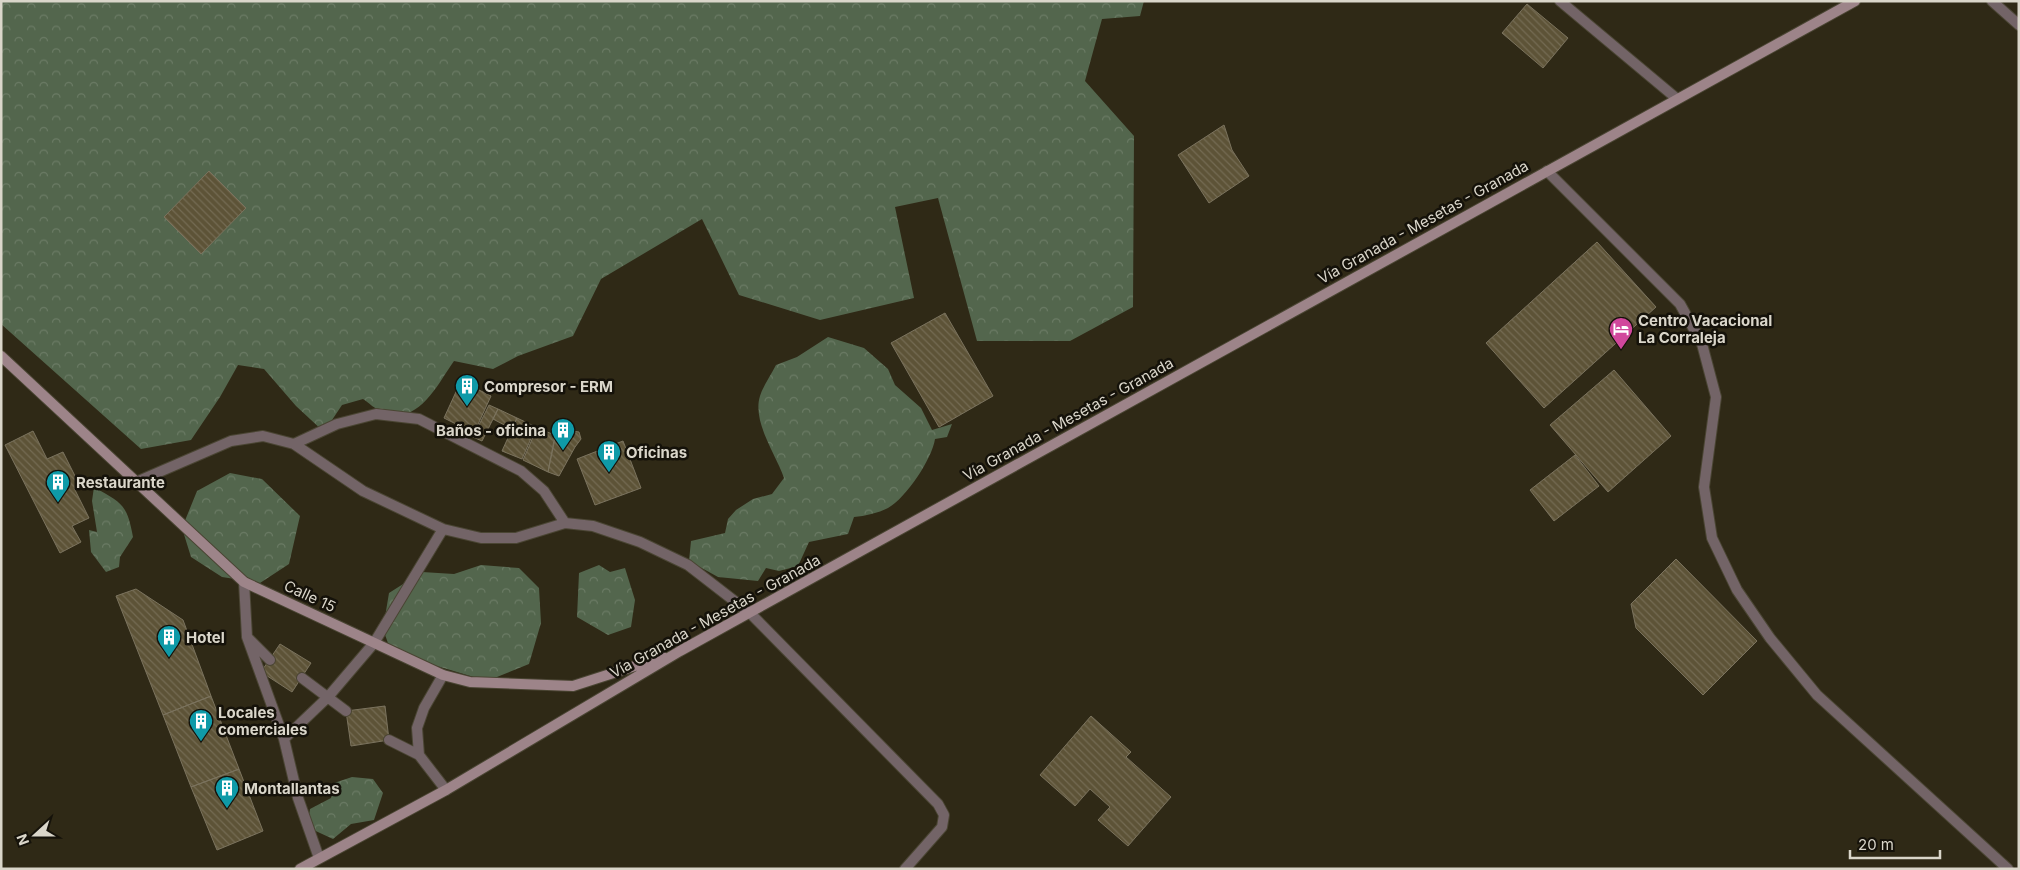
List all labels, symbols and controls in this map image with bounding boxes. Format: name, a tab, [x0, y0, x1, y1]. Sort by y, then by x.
street label: Vía Granada - Mesetas - Granada	[1314, 156, 1532, 288]
place label: Centro Vacacional La Corraleja	[1638, 311, 1772, 347]
hotel icon: Centro Vacacional La Corraleja	[1608, 316, 1634, 350]
street label: Vía Granada - Mesetas - Granada	[959, 353, 1177, 485]
building icon: Compresor - ERM	[454, 373, 480, 407]
place label: Compresor - ERM	[484, 377, 613, 396]
building icon: Baños - oficina	[550, 417, 576, 451]
place label: Baños - oficina	[436, 421, 546, 440]
building icon: Oficinas	[596, 439, 622, 473]
place label: Oficinas	[626, 443, 687, 462]
building icon: Restaurante	[45, 469, 71, 503]
place label: Restaurante	[76, 473, 165, 492]
street label: Vía Granada - Mesetas - Granada	[606, 550, 824, 682]
street label: Calle 15	[281, 576, 339, 616]
building icon: Hotel	[156, 624, 182, 658]
place label: Hotel	[186, 628, 225, 647]
place label: Locales comerciales	[218, 703, 307, 739]
building icon: Locales comerciales	[188, 708, 214, 742]
building icon: Montallantas	[214, 775, 240, 809]
place label: Montallantas	[244, 779, 340, 798]
north arrow	[10, 810, 60, 860]
scale bar	[1850, 828, 1940, 860]
text: N	[13, 832, 32, 848]
text: 20 m	[1858, 835, 1894, 854]

